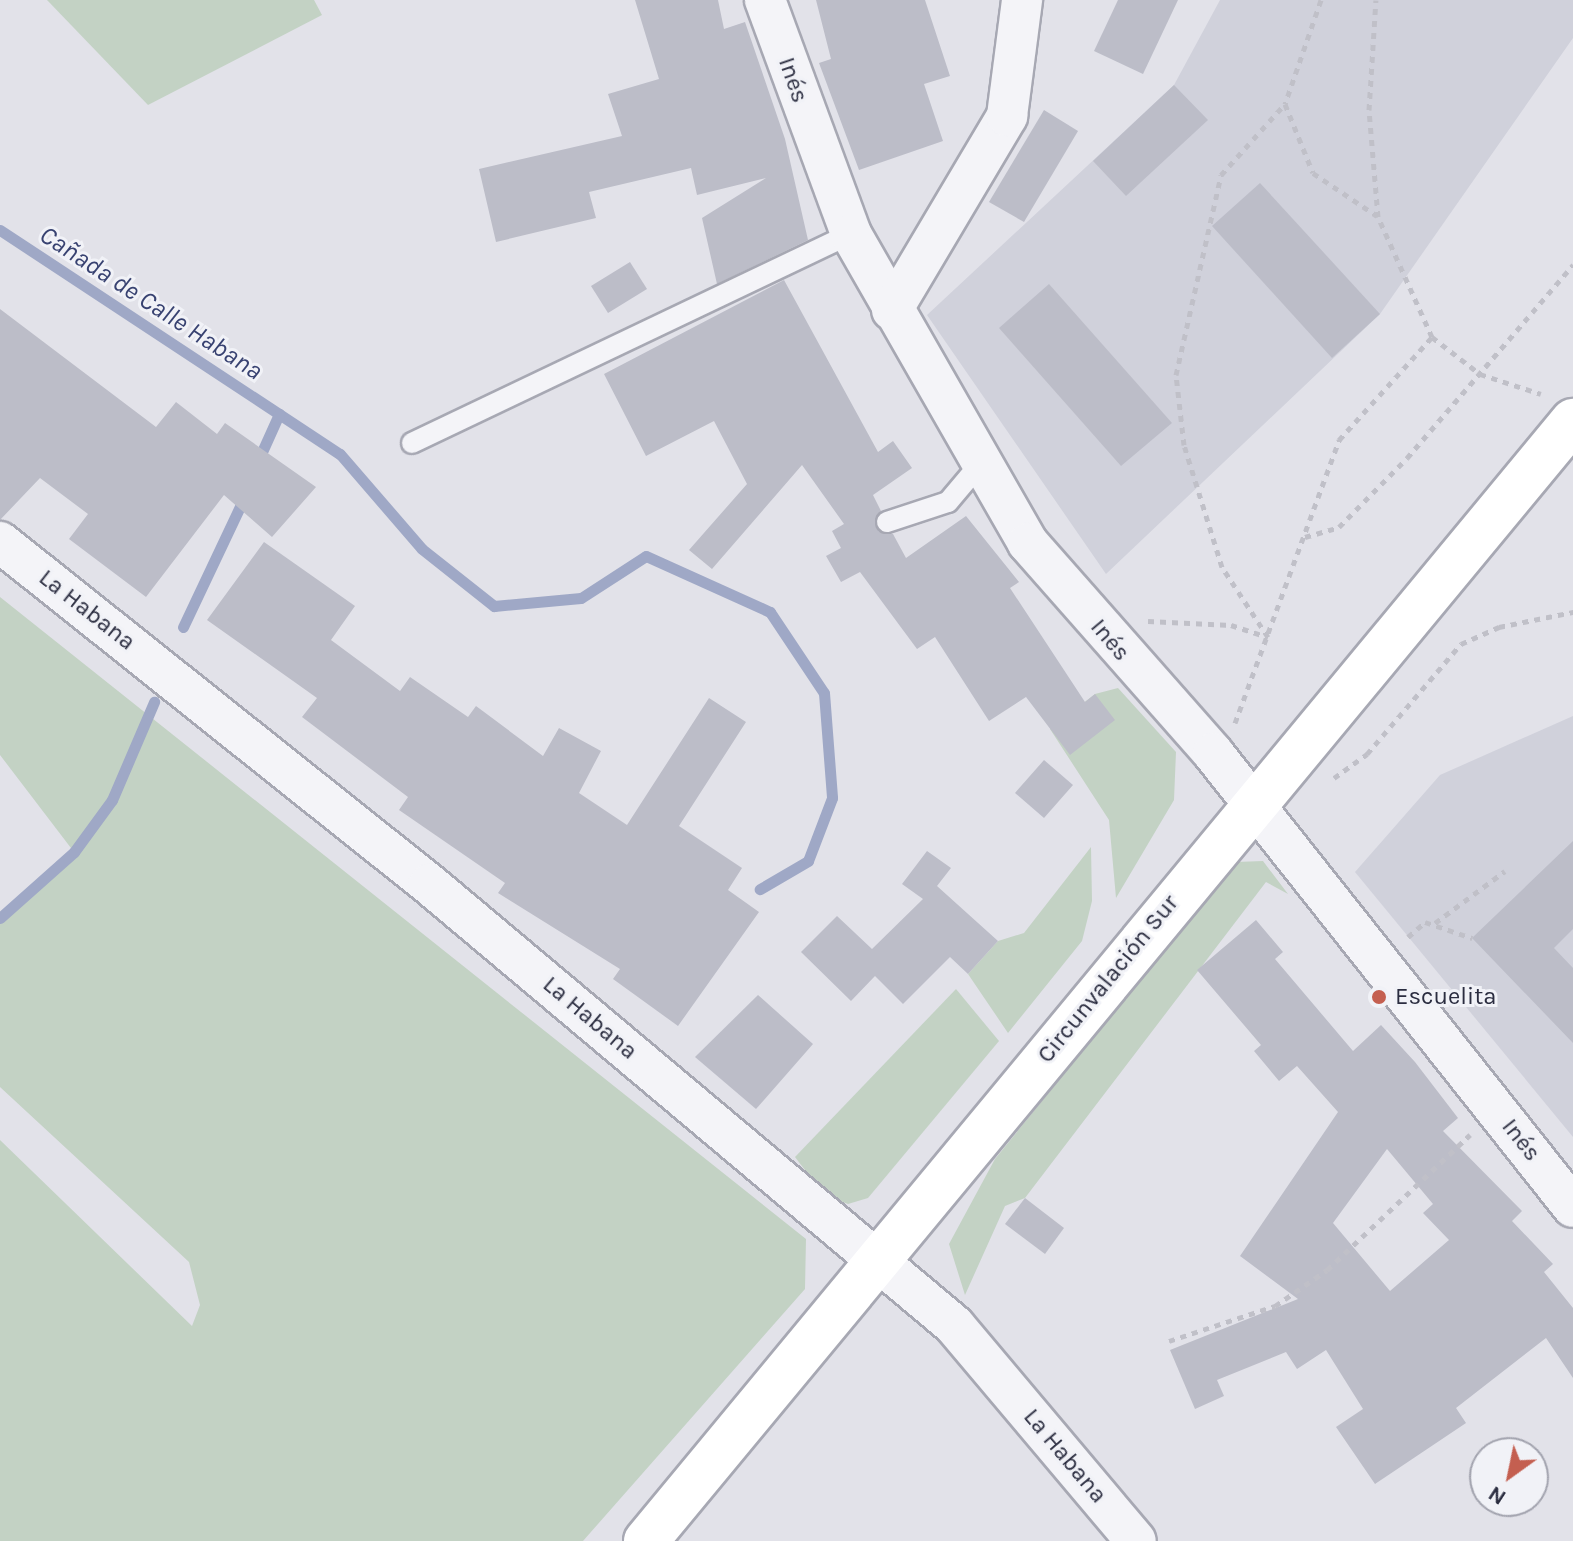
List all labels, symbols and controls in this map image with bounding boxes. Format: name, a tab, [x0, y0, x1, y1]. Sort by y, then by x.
street label: Inés	[772, 53, 814, 107]
water label: Cañada de Calle Habana	[34, 219, 268, 387]
street label: La Habana	[33, 563, 141, 657]
street label: Inés	[1084, 613, 1136, 667]
street label: Circunvalación Sur	[1031, 889, 1185, 1069]
street label: La Habana	[537, 970, 643, 1066]
place label: Escuelita	[1395, 983, 1496, 1011]
marker: Escuelita	[1370, 988, 1388, 1006]
street label: Inés	[1495, 1113, 1547, 1167]
street label: La Habana	[1017, 1403, 1113, 1509]
north arrow	[1469, 1437, 1549, 1517]
text: N	[1483, 1480, 1511, 1511]

